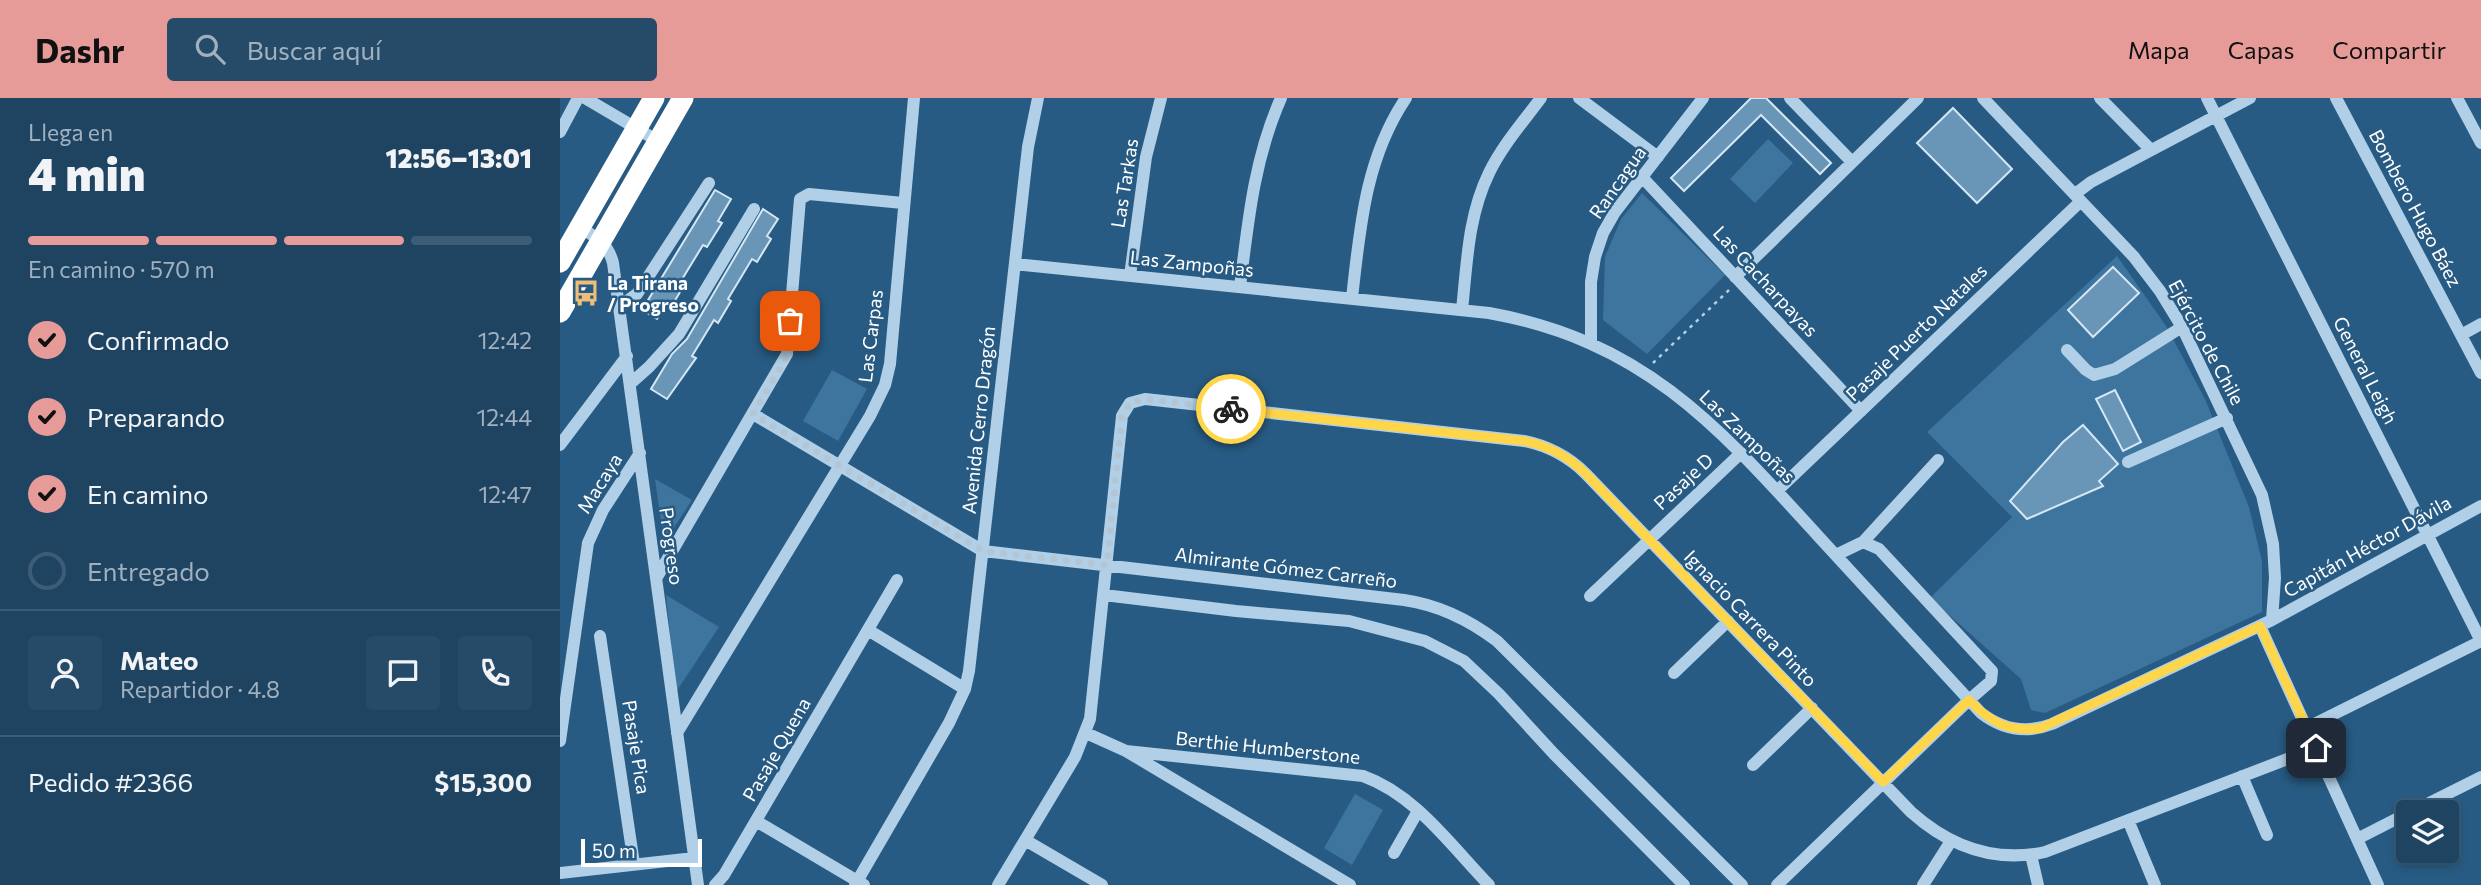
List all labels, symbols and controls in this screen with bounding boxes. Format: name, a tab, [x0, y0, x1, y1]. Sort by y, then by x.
search box	[167, 18, 657, 81]
text: Dashr	[35, 29, 125, 70]
icon: search	[191, 30, 229, 68]
text: Buscar aquí	[247, 34, 382, 65]
text: Mapa	[2128, 35, 2190, 64]
text: Capas	[2228, 35, 2294, 64]
text: Compartir	[2332, 35, 2446, 64]
text: Llega en	[28, 118, 113, 146]
street label: Bombero Hugo Báez	[2365, 125, 2467, 291]
street label: Las Tarkas	[1106, 137, 1142, 229]
street label: Rancagua	[1584, 141, 1650, 223]
text: 12:56–13:01	[385, 142, 532, 173]
text: 4 min	[28, 144, 146, 200]
street label: Las Cacharpayas	[1709, 221, 1823, 341]
street label: Las Zampoñas	[1129, 245, 1255, 281]
text: En camino · 570 m	[28, 255, 215, 283]
street label: Pasaje Puerto Natales	[1841, 259, 1991, 405]
place label: La Tirana / Progreso	[607, 271, 699, 316]
street label: Ejército de Chile	[2164, 275, 2250, 409]
bus stop icon: La Tirana / Progreso	[571, 278, 601, 308]
street label: Las Carpas	[853, 288, 887, 384]
pin	[760, 291, 820, 351]
icon: bag	[771, 302, 809, 340]
street label: General Leigh	[2329, 312, 2403, 428]
icon: check	[28, 321, 66, 359]
text: Confirmado	[87, 324, 229, 355]
street label: Avenida Cerro Dragón	[957, 325, 999, 515]
text: 12:42	[478, 326, 532, 354]
courier	[1196, 374, 1266, 444]
street label: Las Zampoñas	[1695, 385, 1801, 487]
icon: bike	[1212, 390, 1250, 428]
icon: check	[28, 398, 66, 436]
text: Preparando	[87, 401, 225, 432]
text: 12:44	[476, 403, 532, 431]
street label: Pasaje D	[1648, 448, 1718, 514]
street label: Macaya	[572, 449, 626, 517]
icon: check	[28, 475, 66, 513]
text: En camino	[87, 478, 209, 509]
text: 12:47	[479, 480, 532, 508]
street label: Capitán Héctor Dávila	[2279, 490, 2455, 602]
street label: Progreso	[655, 506, 689, 586]
street label: Almirante Gómez Carreño	[1173, 542, 1399, 592]
street label: Ignacio Carrera Pinto	[1680, 545, 1822, 691]
text: Entregado	[87, 555, 210, 586]
button: person	[28, 636, 102, 710]
button: chat	[366, 636, 440, 710]
button: phone	[458, 636, 532, 710]
text: Mateo	[120, 644, 199, 675]
text: Repartidor · 4.8	[120, 675, 280, 703]
street label: Pasaje Quena	[737, 693, 815, 805]
street label: Pasaje Pica	[618, 698, 656, 796]
pin	[2286, 718, 2346, 778]
street label: Berthie Humberstone	[1175, 726, 1361, 768]
icon: home	[2297, 729, 2335, 767]
text: Pedido #2366	[28, 766, 193, 797]
text: $15,300	[434, 766, 532, 797]
map controls	[2396, 800, 2459, 863]
button: layers	[2396, 800, 2459, 863]
scale bar	[581, 836, 702, 868]
text: 50 m	[592, 839, 636, 862]

